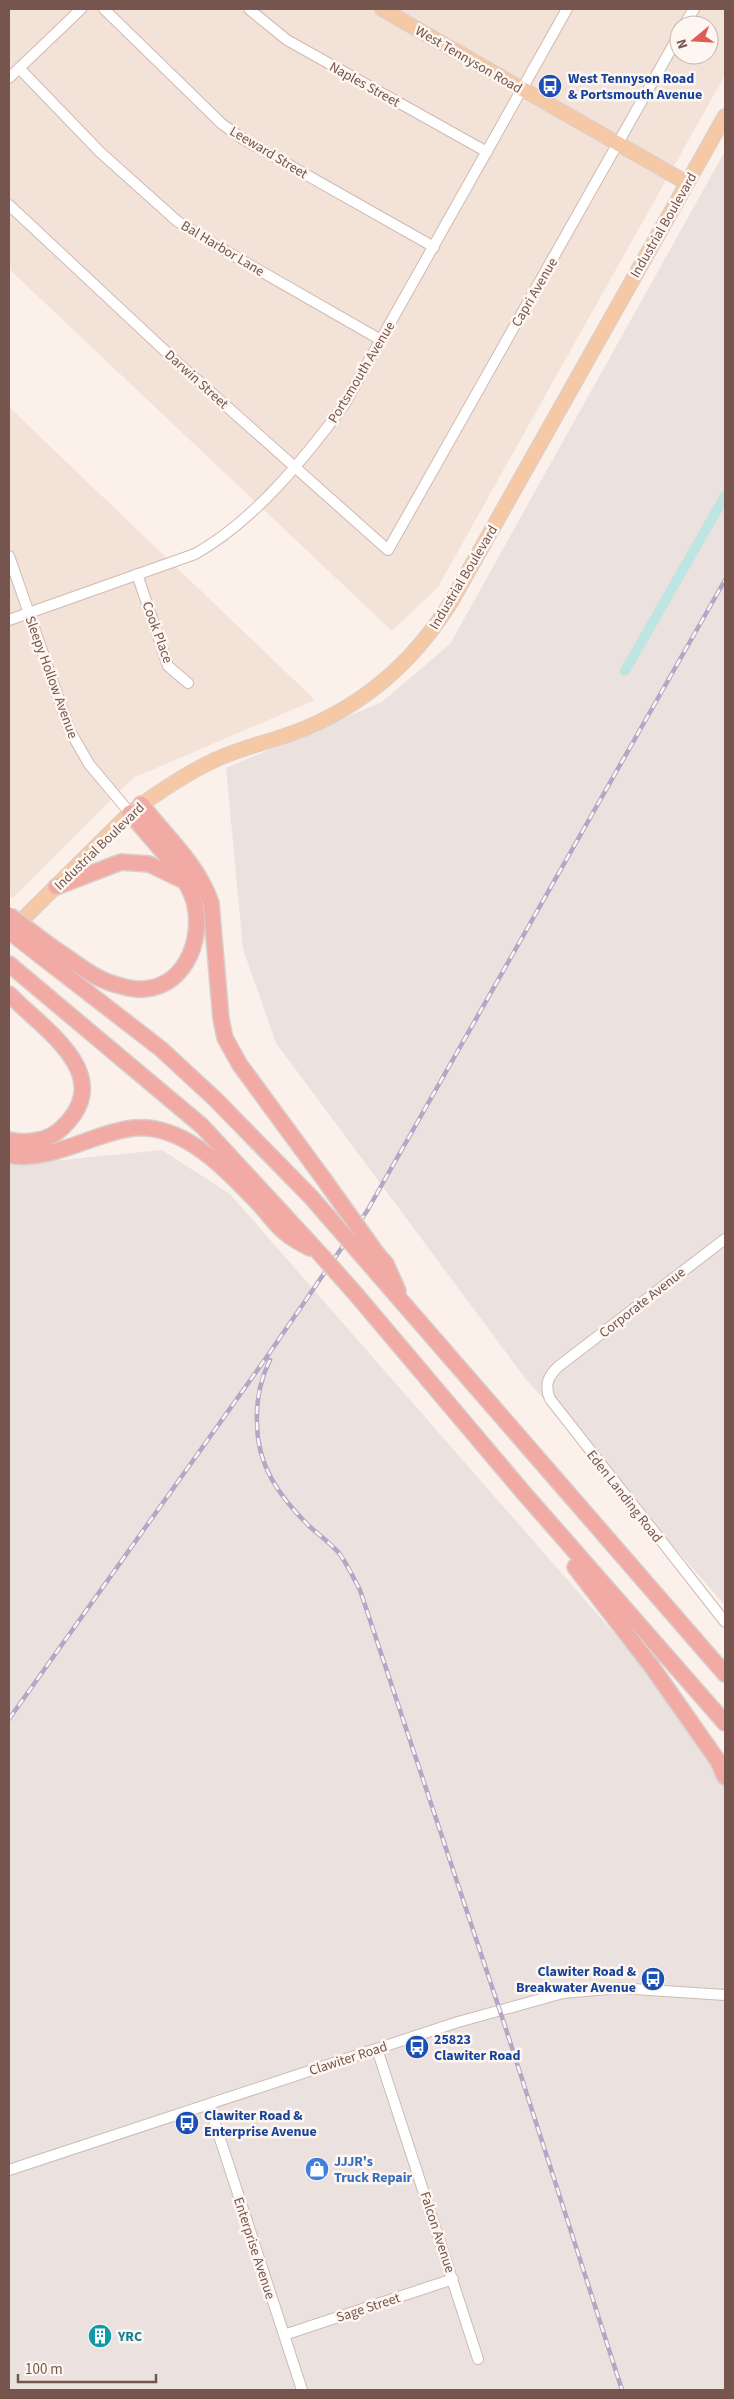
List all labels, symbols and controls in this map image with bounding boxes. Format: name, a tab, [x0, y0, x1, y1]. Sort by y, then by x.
north arrow	[669, 15, 719, 65]
street label: West Tennyson Road	[411, 21, 526, 99]
text: N	[672, 36, 694, 51]
street label: Naples Street	[325, 57, 404, 113]
place label: West Tennyson Road & Portsmouth Avenue	[568, 69, 702, 105]
bus stop icon: West Tennyson Road & Portsmouth Avenue	[537, 73, 563, 99]
street label: Leeward Street	[226, 122, 312, 184]
street label: Industrial Boulevard	[626, 169, 702, 282]
street label: Bal Harbor Lane	[177, 216, 268, 282]
street label: Capri Avenue	[507, 254, 563, 331]
street label: Portsmouth Avenue	[324, 318, 400, 427]
street label: Darwin Street	[160, 346, 233, 414]
street label: Industrial Boulevard	[425, 522, 503, 633]
street label: Cook Place	[137, 599, 178, 666]
street label: Sleepy Hollow Avenue	[20, 613, 83, 742]
street label: Industrial Boulevard	[50, 798, 149, 895]
street label: Corporate Avenue	[595, 1263, 690, 1343]
street label: Eden Landing Road	[582, 1446, 667, 1547]
place label: Clawiter Road & Breakwater Avenue	[516, 1962, 637, 1998]
bus stop icon: Clawiter Road & Breakwater Avenue	[640, 1966, 666, 1992]
place label: 25823 Clawiter Road	[434, 2030, 520, 2066]
bus stop icon: 25823 Clawiter Road	[404, 2034, 430, 2060]
street label: Clawiter Road	[307, 2037, 390, 2081]
place label: Clawiter Road & Enterprise Avenue	[204, 2106, 317, 2142]
bus stop icon: Clawiter Road & Enterprise Avenue	[174, 2110, 200, 2136]
place label: JJJR's Truck Repair	[334, 2152, 413, 2188]
shop icon: JJJR's Truck Repair	[304, 2156, 330, 2182]
street label: Falcon Avenue	[415, 2189, 460, 2276]
street label: Enterprise Avenue	[228, 2195, 280, 2302]
street label: Sage Street	[334, 2288, 403, 2328]
building icon: YRC	[87, 2323, 113, 2349]
place label: YRC	[117, 2327, 142, 2347]
scale bar	[18, 2352, 155, 2384]
text: 100 m	[25, 2359, 63, 2380]

